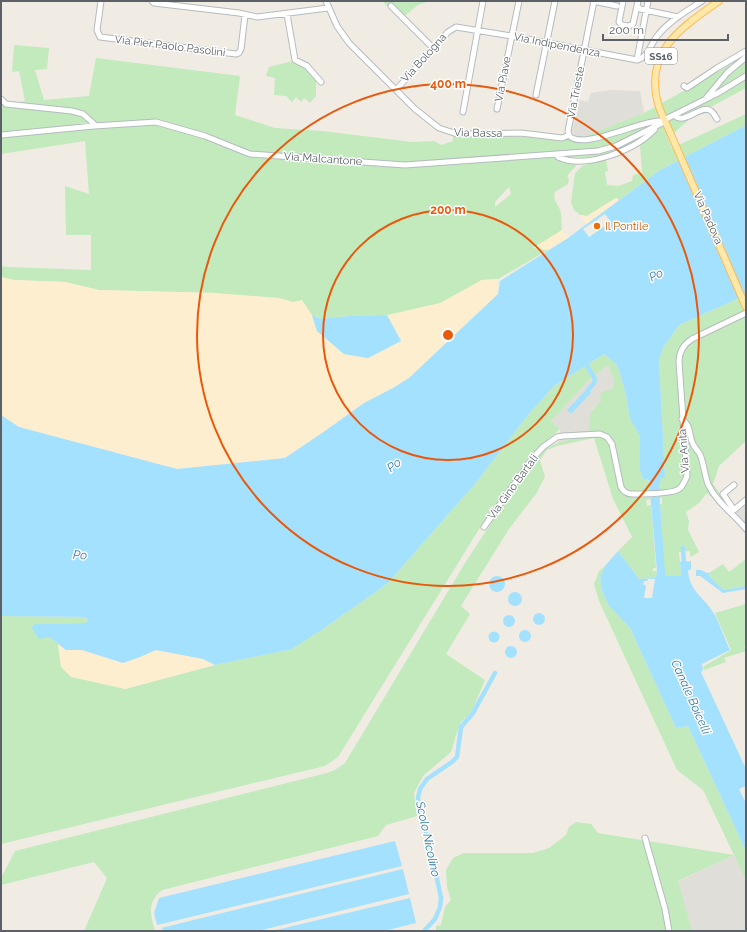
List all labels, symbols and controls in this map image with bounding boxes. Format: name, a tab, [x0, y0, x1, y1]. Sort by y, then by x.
scale bar	[603, 16, 728, 42]
text: 200 m	[609, 23, 644, 37]
street label: Via Indipendenza	[513, 30, 601, 60]
street label: Via Bologna	[399, 31, 449, 85]
street label: Via Pier Paolo Pasolini	[114, 33, 226, 59]
road number: SS16	[645, 48, 677, 64]
street label: Via Piave	[492, 55, 514, 103]
street label: Via Trieste	[565, 65, 587, 119]
text: 400 m	[430, 77, 466, 91]
street label: Via Bassa	[454, 126, 502, 140]
street label: Via Malcantone	[283, 150, 363, 168]
street label: Via Padova	[691, 190, 725, 246]
text: 200 m	[430, 203, 466, 217]
place label: Il Pontile	[605, 220, 649, 233]
marker: Il Pontile	[592, 221, 602, 231]
water label: Po	[647, 265, 666, 284]
centre of rings	[441, 328, 455, 342]
street label: Via Anita	[676, 428, 692, 474]
street label: Via Gino Bartali	[485, 452, 541, 522]
water label: Po	[384, 455, 404, 475]
water label: Po	[73, 548, 87, 562]
water label: Canale Boicelli	[668, 658, 714, 737]
water label: Scolo Nicolino	[413, 799, 443, 878]

